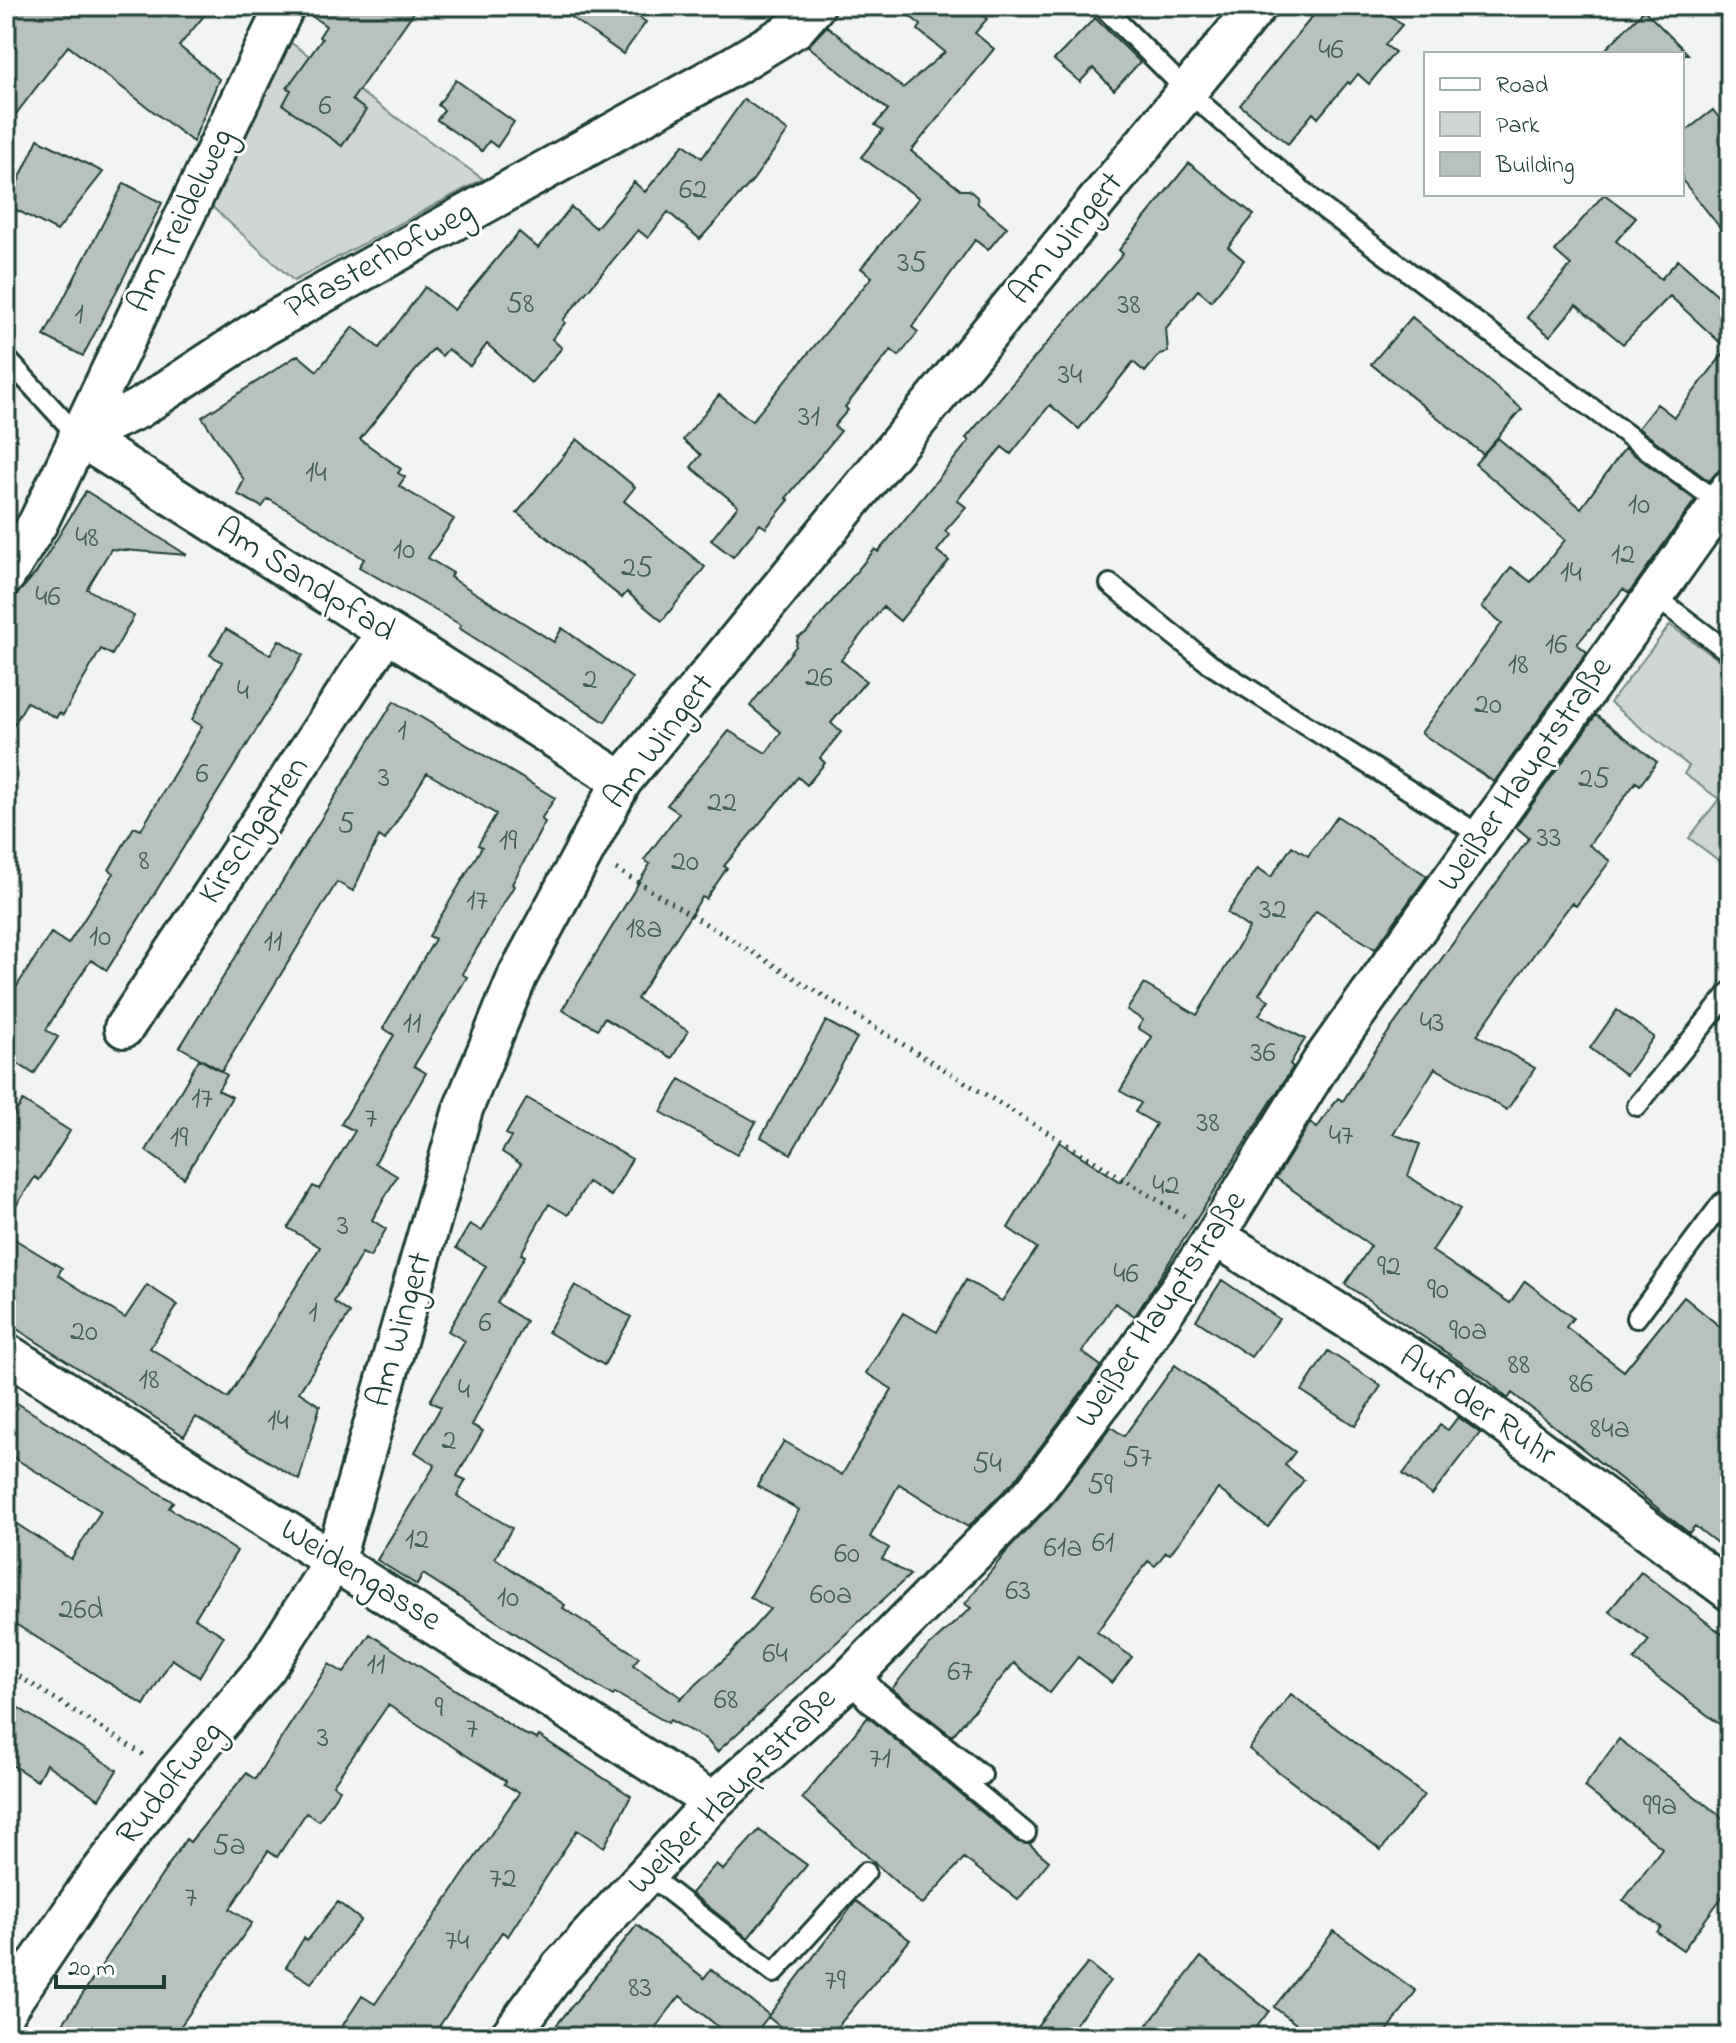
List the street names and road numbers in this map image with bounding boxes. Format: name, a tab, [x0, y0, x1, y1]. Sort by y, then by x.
street label: Am Treidelweg	[116, 120, 248, 322]
street label: Am Wingert	[997, 161, 1137, 317]
street label: Pflasterhofweg	[276, 188, 484, 334]
street label: Am Sandpfad	[205, 506, 405, 656]
street label: Weißer Hauptstraße	[1426, 646, 1627, 903]
street label: Am Wingert	[592, 663, 728, 821]
street label: Kirschgarten	[187, 747, 323, 915]
street label: Weißer Hauptstraße	[1064, 1180, 1261, 1439]
street label: Am Wingert	[355, 1247, 447, 1413]
street label: Auf der Ruhr	[1388, 1334, 1567, 1480]
street label: Weidengasse	[269, 1506, 451, 1646]
street label: Weißer Hauptstraße	[617, 1676, 849, 1908]
street label: Rudolfweg	[105, 1711, 237, 1857]

